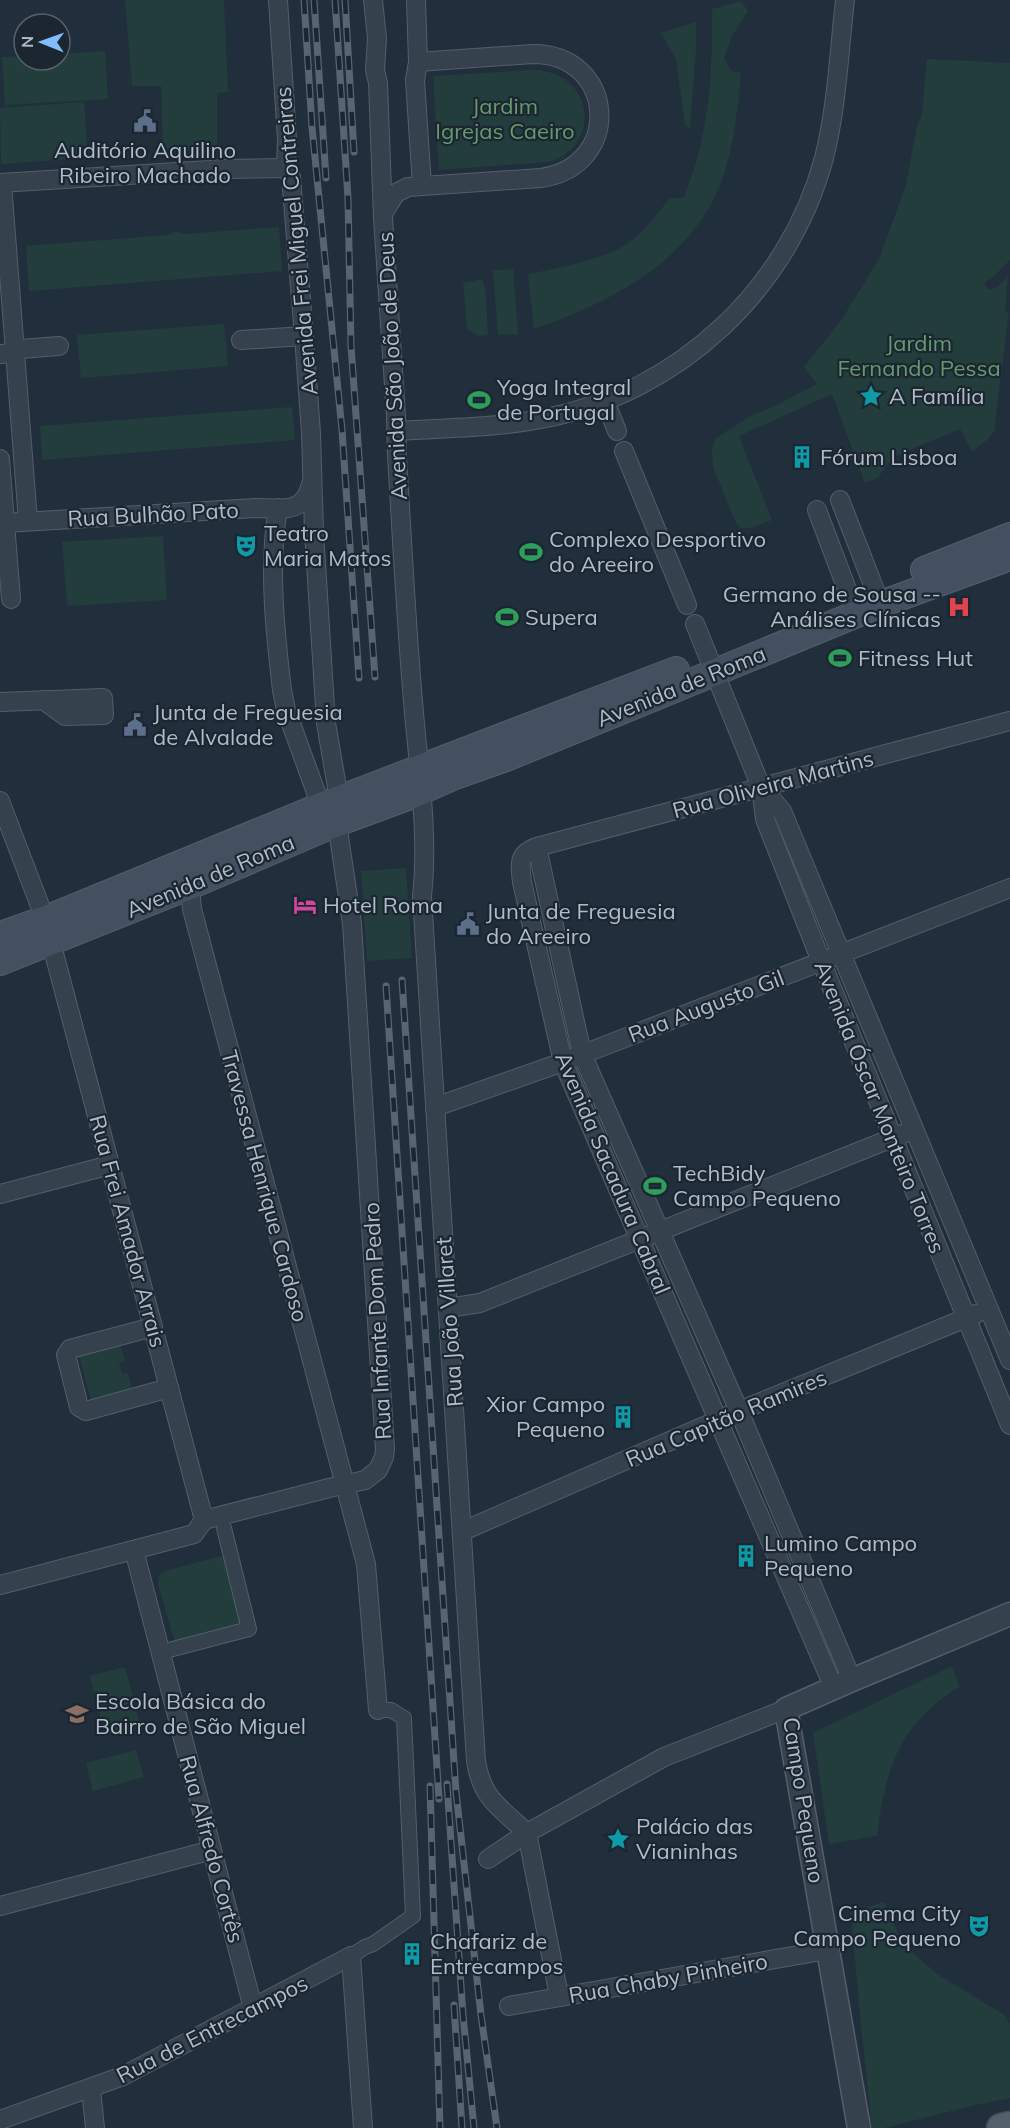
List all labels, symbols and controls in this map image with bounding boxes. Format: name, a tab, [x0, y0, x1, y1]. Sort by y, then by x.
north arrow	[12, 12, 72, 72]
text: N	[17, 36, 37, 48]
street label: Avenida Frei Miguel Contreiras	[269, 85, 323, 397]
park label: Jardim Igrejas Caeiro	[435, 92, 575, 145]
public building icon: Auditório Aquilino Ribeiro Machado	[132, 108, 158, 134]
place label: Auditório Aquilino Ribeiro Machado	[54, 136, 236, 189]
street label: Avenida São João de Deus	[371, 231, 413, 501]
park label: Jardim Fernando Pessa	[837, 329, 1001, 382]
place label: Yoga Integral de Portugal	[496, 373, 631, 426]
place label: A Família	[889, 382, 984, 410]
place icon: A Família	[858, 383, 884, 409]
sports icon: Yoga Integral de Portugal	[466, 387, 492, 413]
place label: Fórum Lisboa	[820, 443, 957, 471]
building icon: Fórum Lisboa	[789, 444, 815, 470]
street label: Rua Bulhão Pato	[67, 496, 239, 532]
place label: Teatro Maria Matos	[264, 519, 391, 572]
place label: Complexo Desportivo do Areeiro	[549, 525, 766, 578]
theatre icon: Teatro Maria Matos	[233, 533, 259, 559]
sports icon: Complexo Desportivo do Areeiro	[518, 539, 544, 565]
place label: Germano de Sousa -- Análises Clínicas	[723, 580, 941, 633]
hospital icon: Germano de Sousa -- Análises Clínicas	[946, 594, 972, 620]
place label: Supera	[525, 603, 598, 631]
sports icon: Supera	[494, 604, 520, 630]
street label: Avenida de Roma	[592, 639, 770, 733]
place label: Fitness Hut	[858, 644, 973, 672]
sports icon: Fitness Hut	[827, 645, 853, 671]
place label: Junta de Freguesia de Alvalade	[153, 698, 343, 751]
public building icon: Junta de Freguesia de Alvalade	[122, 712, 148, 738]
street label: Rua Oliveira Martins	[669, 744, 877, 824]
street label: Avenida de Roma	[122, 828, 298, 924]
place label: Hotel Roma	[323, 891, 443, 919]
hotel icon: Hotel Roma	[292, 892, 318, 918]
place label: Junta de Freguesia do Areeiro	[486, 897, 676, 950]
public building icon: Junta de Freguesia do Areeiro	[455, 911, 481, 937]
street label: Avenida Óscar Monteiro Torres	[808, 957, 952, 1257]
street label: Rua Augusto Gil	[624, 963, 788, 1049]
street label: Travessa Henrique Cardoso	[215, 1047, 315, 1325]
street label: Avenida Sacadura Cabral	[549, 1048, 677, 1298]
street label: Rua Frei Amador Arrais	[84, 1112, 172, 1350]
place label: TechBidy Campo Pequeno	[673, 1159, 841, 1212]
sports icon: TechBidy Campo Pequeno	[642, 1173, 668, 1199]
street label: Rua Infante Dom Pedro	[357, 1202, 397, 1440]
street label: Rua João Villaret	[429, 1236, 469, 1408]
street label: Rua Capitão Ramires	[621, 1363, 831, 1473]
place label: Xior Campo Pequeno	[486, 1390, 605, 1443]
building icon: Xior Campo Pequeno	[610, 1404, 636, 1430]
place label: Lumino Campo Pequeno	[764, 1529, 917, 1582]
building icon: Lumino Campo Pequeno	[733, 1543, 759, 1569]
place label: Escola Básica do Bairro de São Miguel	[95, 1687, 306, 1740]
school or university icon: Escola Básica do Bairro de São Miguel	[64, 1701, 90, 1727]
street label: Campo Pequeno	[777, 1715, 831, 1885]
street label: Rua Alfredo Cortês	[174, 1752, 250, 1946]
place label: Palácio das Vianinhas	[636, 1812, 753, 1865]
place icon: Palácio das Vianinhas	[605, 1826, 631, 1852]
place label: Cinema City Campo Pequeno	[793, 1899, 961, 1952]
theatre icon: Cinema City Campo Pequeno	[966, 1913, 992, 1939]
place label: Chafariz de Entrecampos	[430, 1927, 563, 1980]
building icon: Chafariz de Entrecampos	[399, 1941, 425, 1967]
street label: Rua Chaby Pinheiro	[566, 1947, 770, 2009]
street label: Rua de Entrecampos	[112, 1969, 312, 2089]

